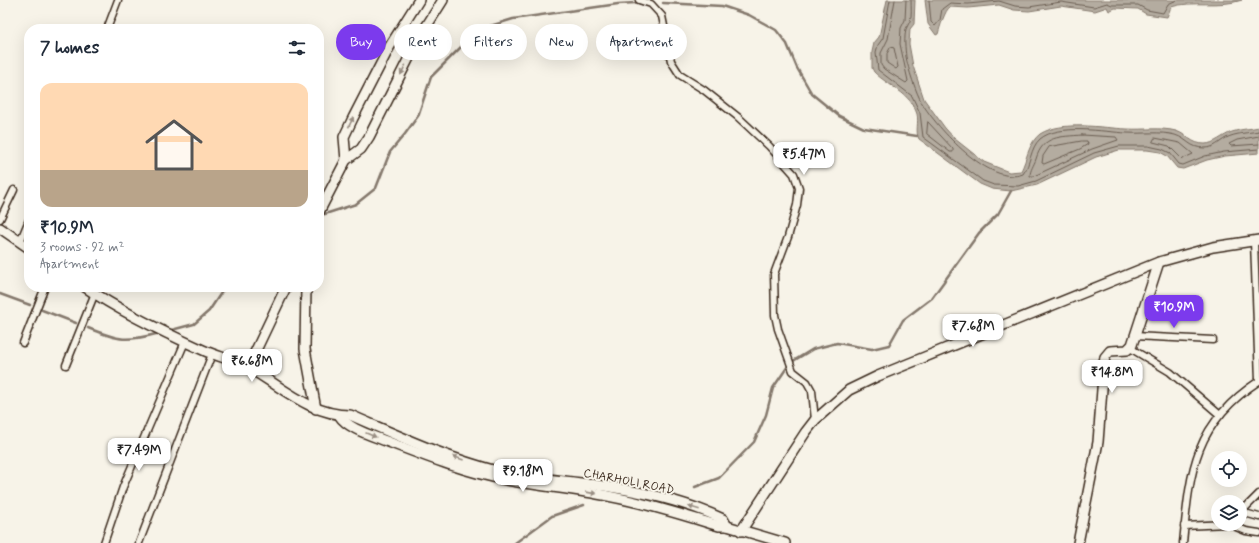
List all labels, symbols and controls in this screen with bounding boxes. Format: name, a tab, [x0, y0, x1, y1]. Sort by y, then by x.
chip: Buy	[336, 24, 386, 60]
chip: Rent	[394, 24, 452, 60]
chip: Filters	[460, 24, 527, 60]
chip: New	[535, 24, 588, 60]
chip: Apartment	[596, 24, 687, 60]
text: 7 homes	[40, 37, 99, 59]
icon: filters	[286, 37, 308, 59]
one-way arrow	[400, 65, 406, 76]
icon: home	[138, 109, 210, 181]
one-way arrow	[348, 117, 354, 128]
pin: ₹5.47M	[771, 142, 837, 176]
text: ₹5.47M	[782, 146, 826, 163]
text: ₹10.9M	[40, 217, 94, 239]
text: 3 rooms · 92 m²	[40, 239, 124, 256]
text: Apartment	[40, 256, 99, 273]
pin: ₹10.9M	[1141, 295, 1207, 329]
text: ₹10.9M	[1153, 299, 1195, 316]
pin: ₹7.68M	[940, 314, 1006, 348]
text: ₹7.68M	[951, 318, 995, 335]
pin: ₹6.68M	[219, 349, 285, 383]
text: ₹6.68M	[231, 353, 273, 370]
pin: ₹14.8M	[1079, 360, 1145, 394]
text: ₹14.8M	[1091, 364, 1133, 381]
one-way arrow	[366, 432, 378, 438]
pin: ₹7.49M	[106, 438, 172, 472]
text: ₹7.49M	[117, 442, 161, 459]
map controls	[1211, 451, 1247, 531]
button: locate	[1211, 451, 1247, 487]
one-way arrow	[452, 455, 464, 461]
pin: ₹9.18M	[490, 459, 556, 493]
text: ₹9.18M	[503, 463, 543, 480]
street label: CHARHOLI ROAD	[582, 465, 676, 499]
one-way arrow	[585, 490, 597, 496]
button: layers	[1211, 495, 1247, 531]
one-way arrow	[688, 505, 700, 511]

